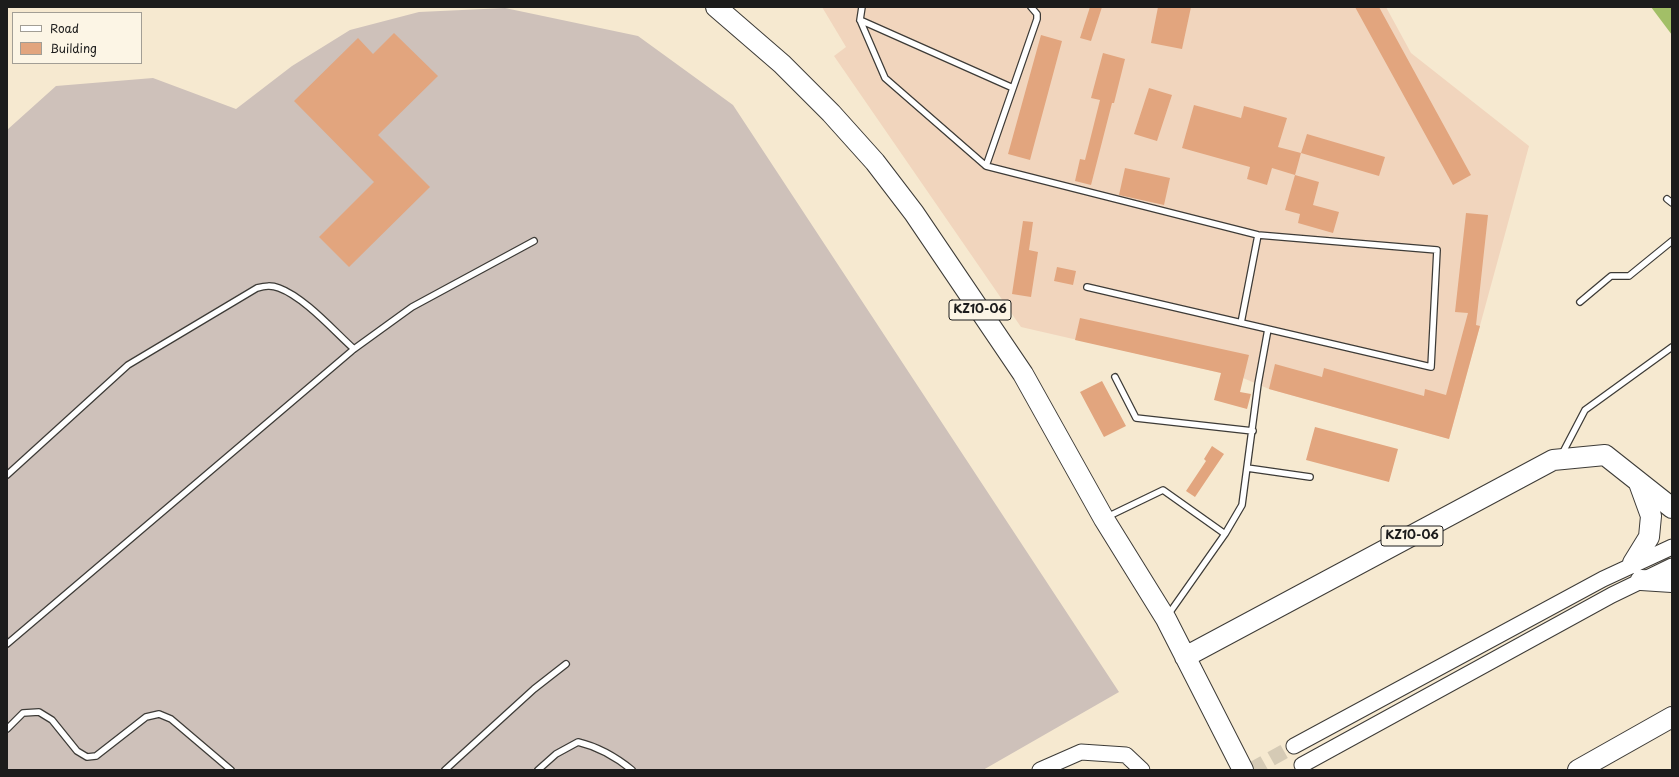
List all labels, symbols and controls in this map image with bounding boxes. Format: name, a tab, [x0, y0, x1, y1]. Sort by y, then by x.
legend	[12, 12, 142, 64]
text: Road	[50, 19, 79, 37]
text: Building	[50, 39, 97, 57]
road number: KZ10-06	[949, 300, 1011, 320]
road number: KZ10-06	[1381, 526, 1443, 546]

